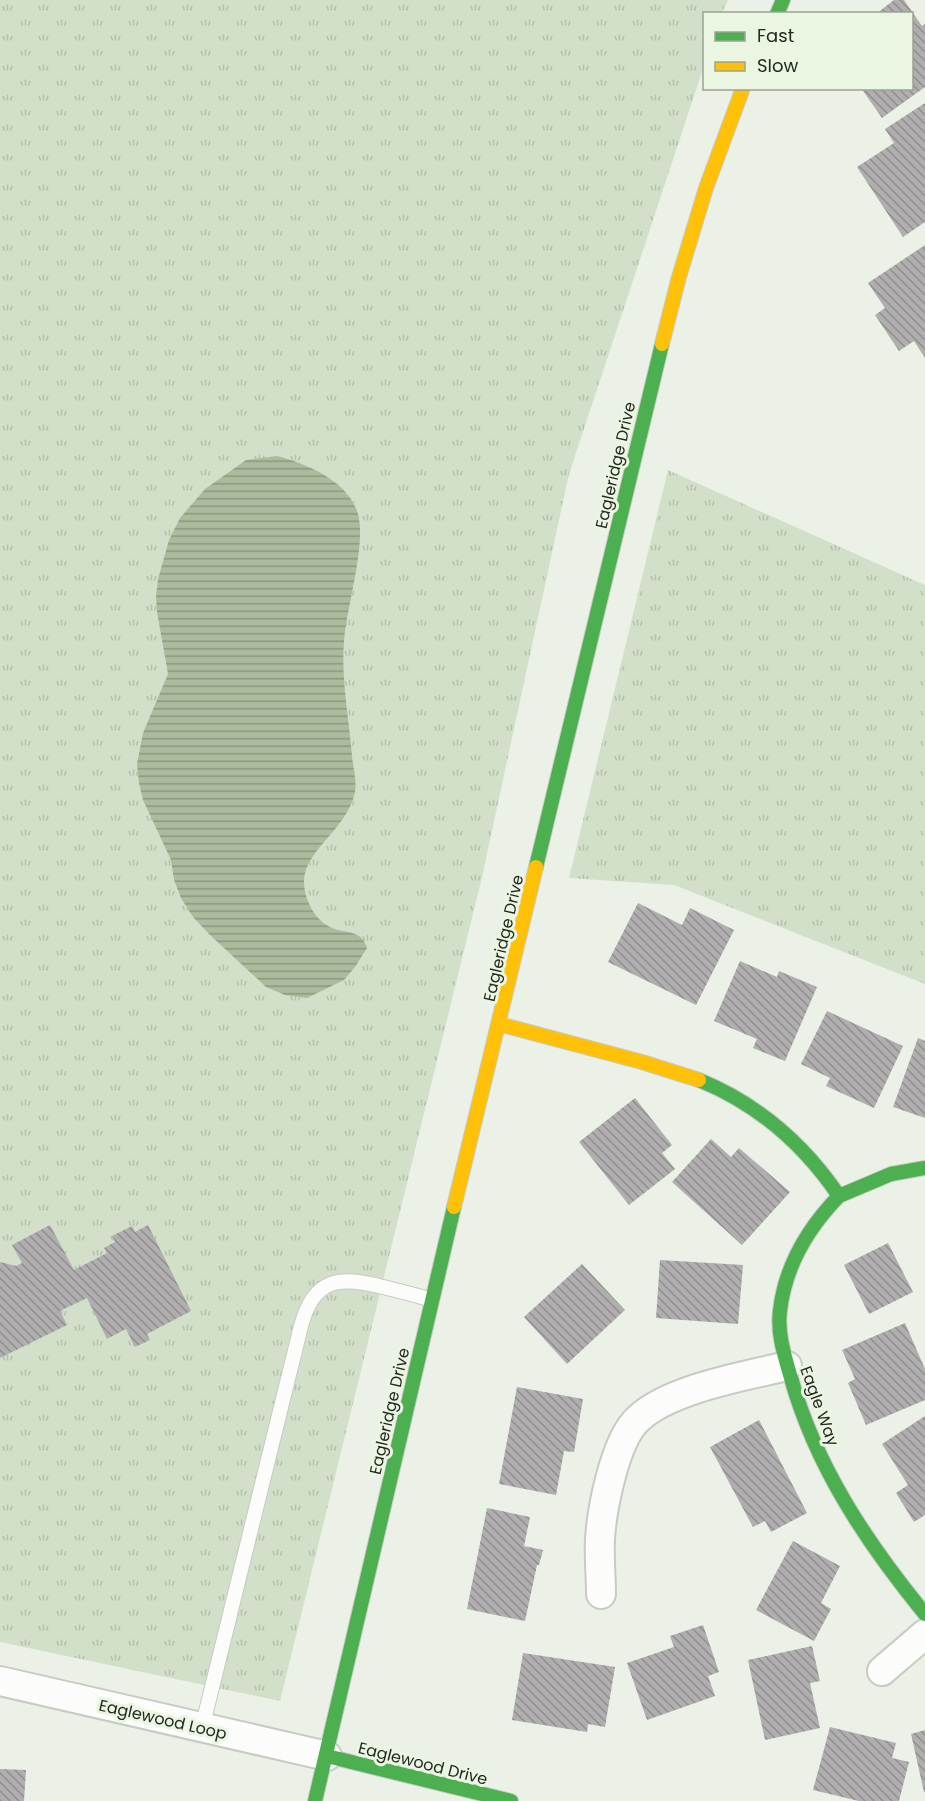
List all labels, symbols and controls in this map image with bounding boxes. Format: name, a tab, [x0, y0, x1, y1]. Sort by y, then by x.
legend	[703, 12, 913, 90]
text: Fast	[757, 23, 794, 48]
text: Slow	[757, 53, 799, 78]
street label: Eagleridge Drive	[590, 399, 641, 531]
street label: Eagleridge Drive	[478, 872, 529, 1004]
street label: Eagleridge Drive	[364, 1345, 415, 1477]
street label: Eagle Way	[794, 1363, 845, 1449]
street label: Eaglewood Loop	[97, 1694, 229, 1745]
street label: Eaglewood Drive	[356, 1736, 490, 1791]

